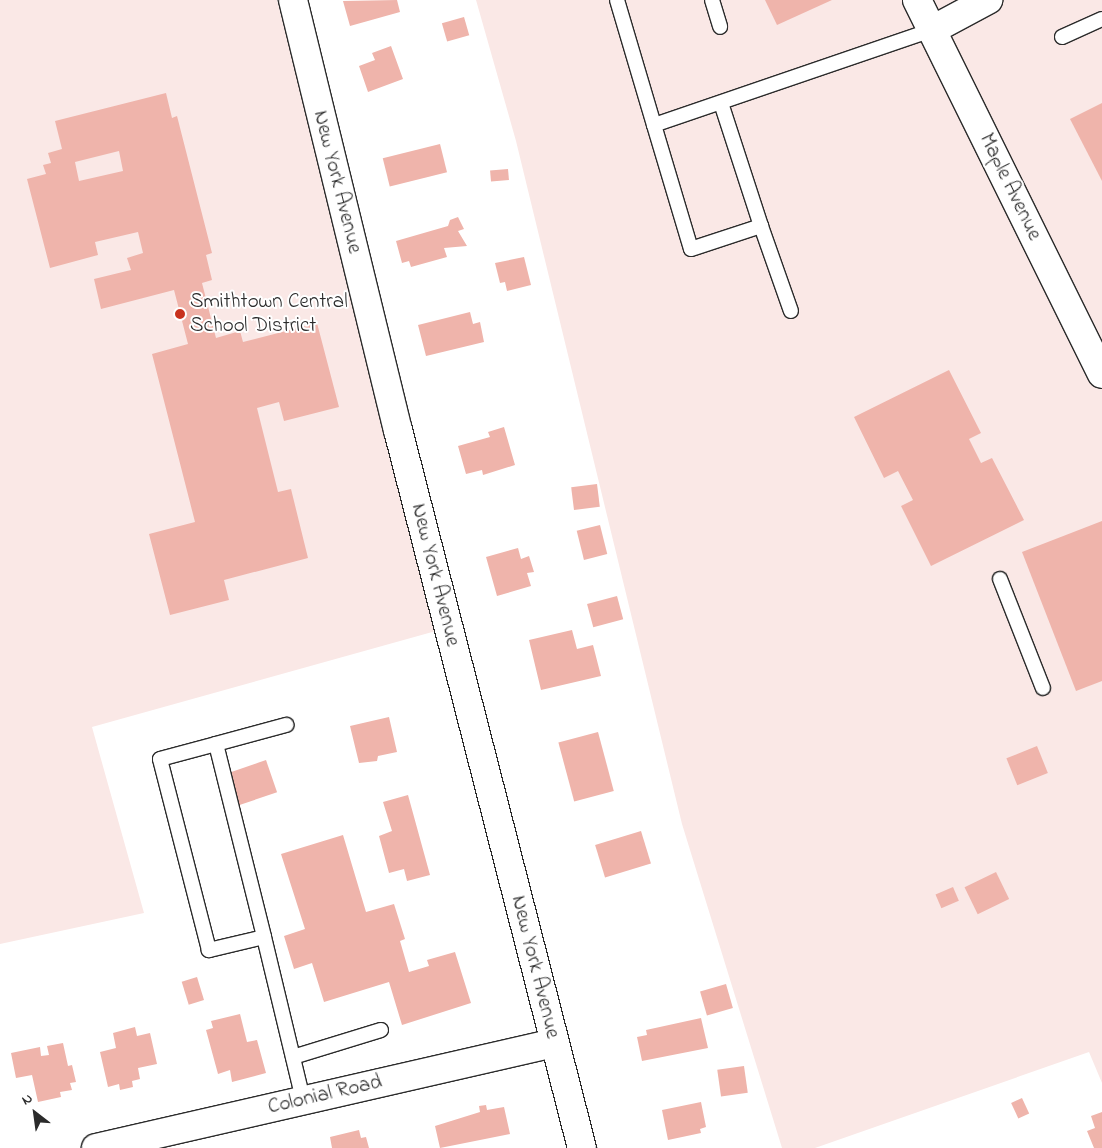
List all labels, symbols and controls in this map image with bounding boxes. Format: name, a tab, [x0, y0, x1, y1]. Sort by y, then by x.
street label: New York Avenue	[307, 108, 367, 256]
street label: Maple Avenue	[973, 129, 1047, 245]
place label: Smithtown Central School District	[190, 289, 348, 339]
marker: Smithtown Central School District	[174, 308, 186, 320]
street label: New York Avenue	[405, 501, 465, 649]
street label: New York Avenue	[505, 893, 565, 1041]
street label: Colonial Road	[266, 1070, 384, 1120]
north arrow	[10, 1088, 60, 1138]
text: N	[18, 1088, 37, 1111]

